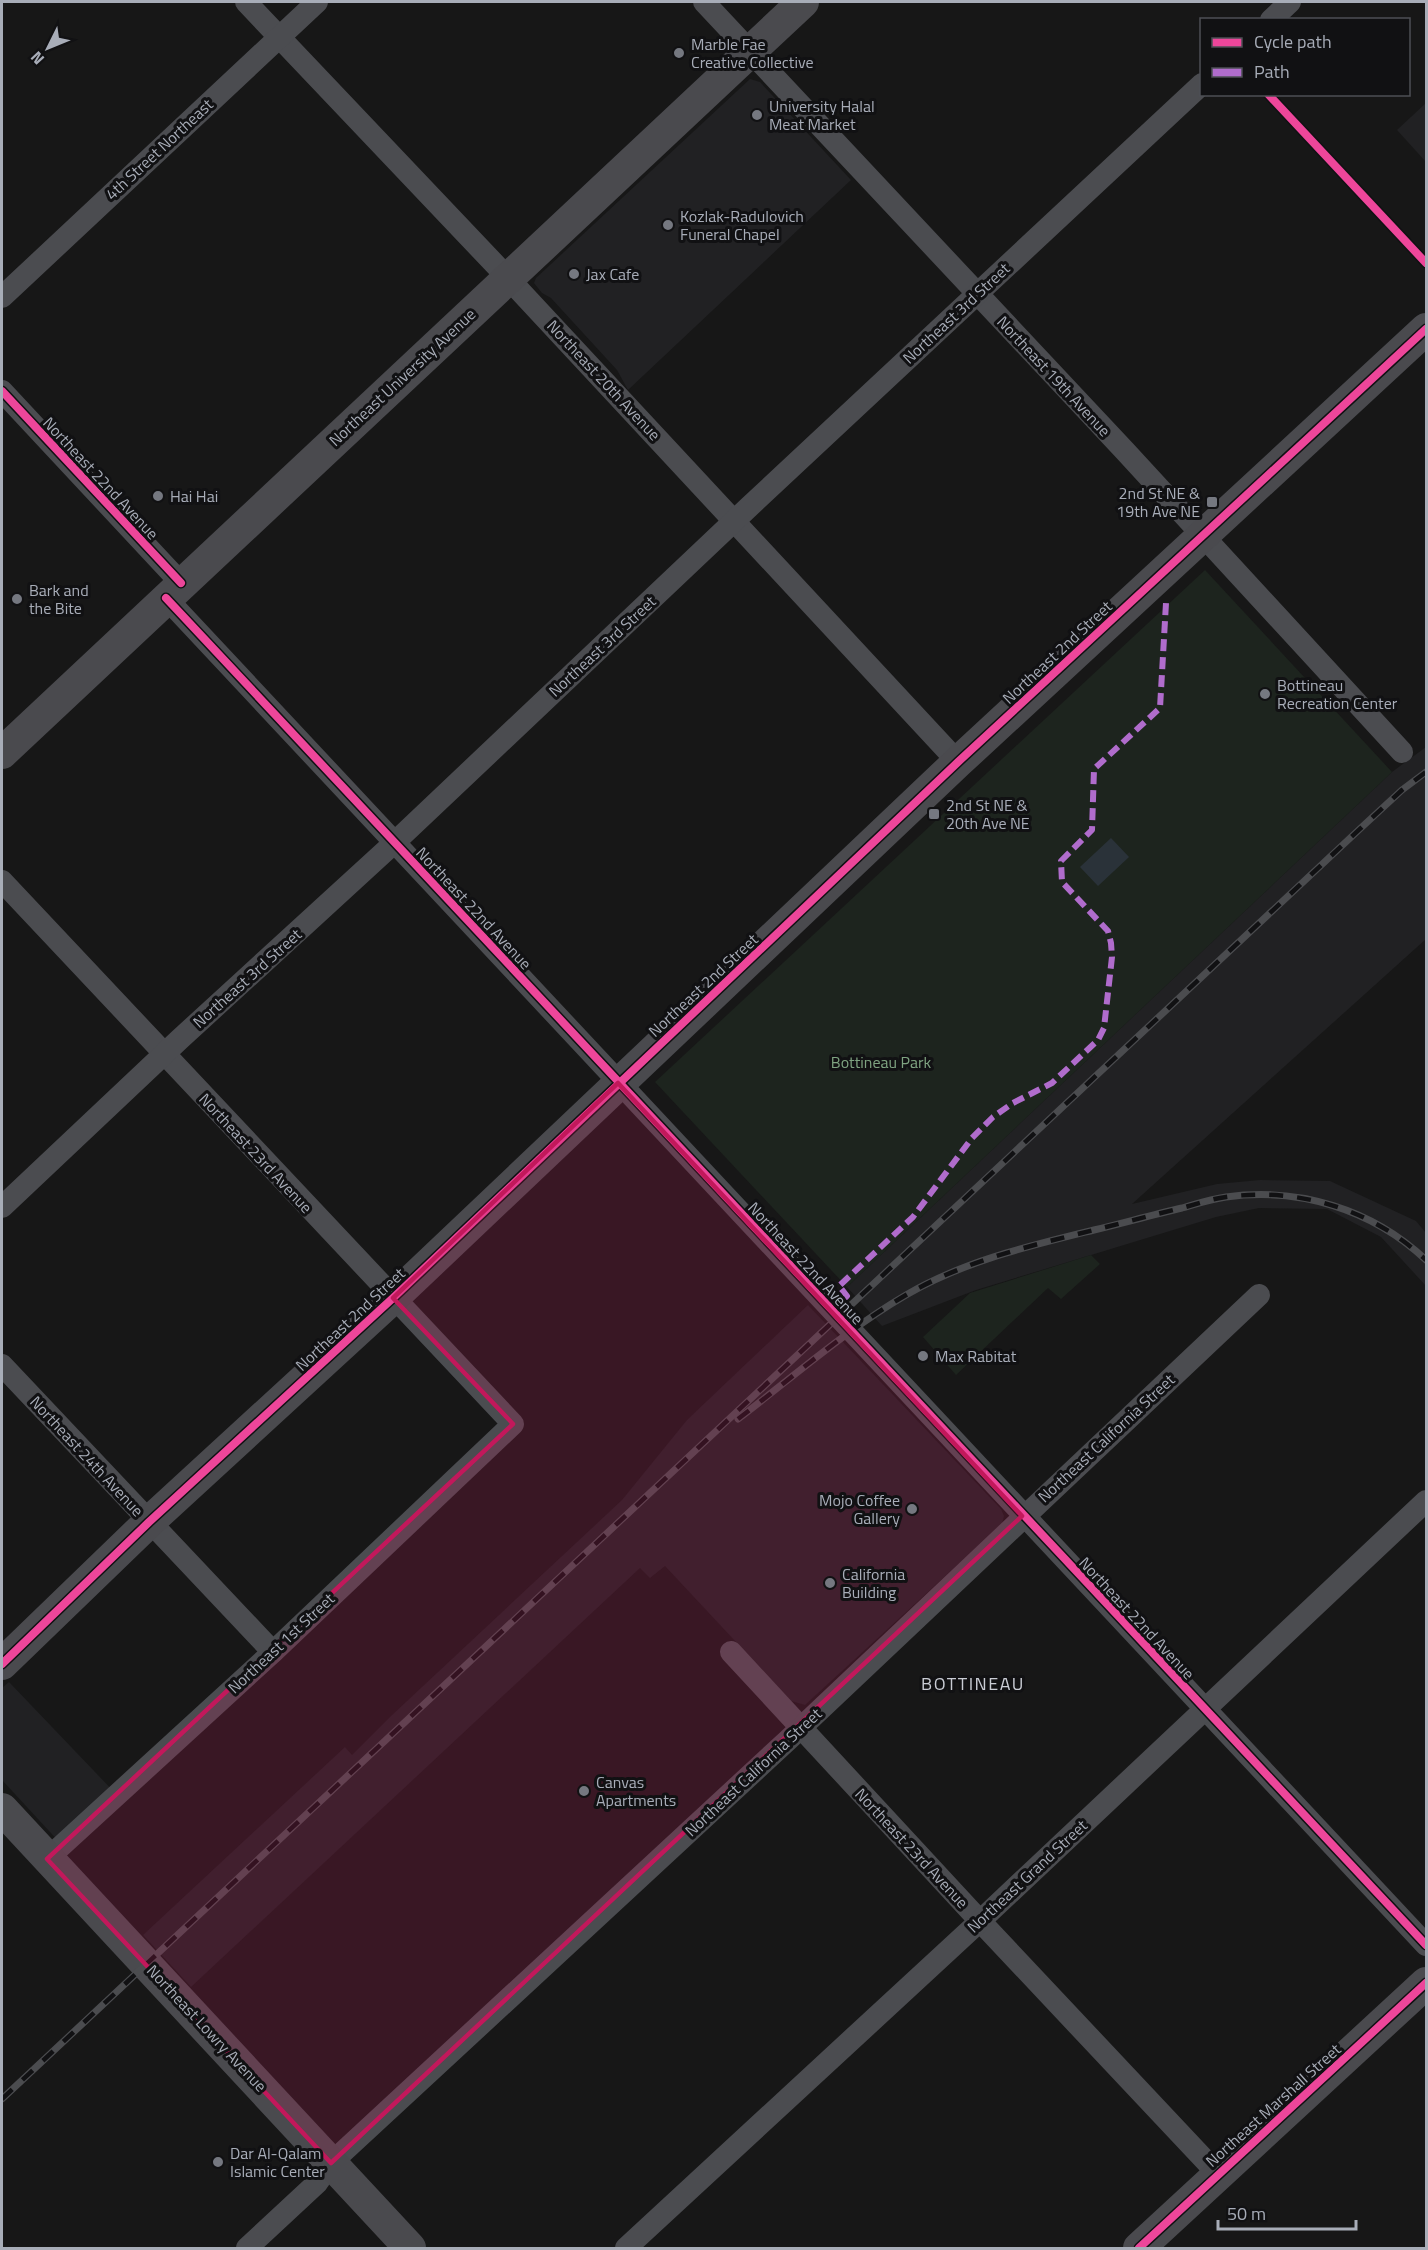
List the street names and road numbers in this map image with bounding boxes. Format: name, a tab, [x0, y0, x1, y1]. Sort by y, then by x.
street label: 4th Street Northeast	[100, 92, 218, 205]
street label: Northeast 3rd Street	[897, 257, 1015, 369]
street label: Northeast University Avenue	[323, 302, 481, 452]
street label: Northeast 19th Avenue	[992, 310, 1116, 442]
street label: Northeast 20th Avenue	[542, 314, 666, 446]
street label: Northeast 22nd Avenue	[38, 411, 164, 545]
street label: Northeast 3rd Street	[543, 590, 661, 702]
street label: Northeast 2nd Street	[997, 594, 1118, 709]
street label: Northeast 22nd Avenue	[411, 841, 537, 975]
street label: Northeast 3rd Street	[187, 922, 307, 1033]
street label: Northeast 2nd Street	[643, 927, 764, 1042]
street label: Northeast 23rd Avenue	[194, 1087, 318, 1219]
street label: Northeast 22nd Avenue	[743, 1196, 869, 1330]
street label: Northeast 2nd Street	[290, 1261, 411, 1376]
street label: Northeast California Street	[1032, 1368, 1180, 1508]
street label: Northeast 24th Avenue	[25, 1390, 149, 1522]
street label: Northeast 22nd Avenue	[1074, 1551, 1200, 1685]
street label: Northeast 1st Street	[222, 1587, 340, 1699]
street label: Northeast California Street	[679, 1702, 827, 1842]
street label: Northeast 23rd Avenue	[850, 1782, 974, 1914]
street label: Northeast Grand Street	[961, 1813, 1093, 1938]
street label: Northeast Lowry Avenue	[141, 1959, 273, 2097]
street label: Northeast Marshall Street	[1200, 2037, 1346, 2172]

